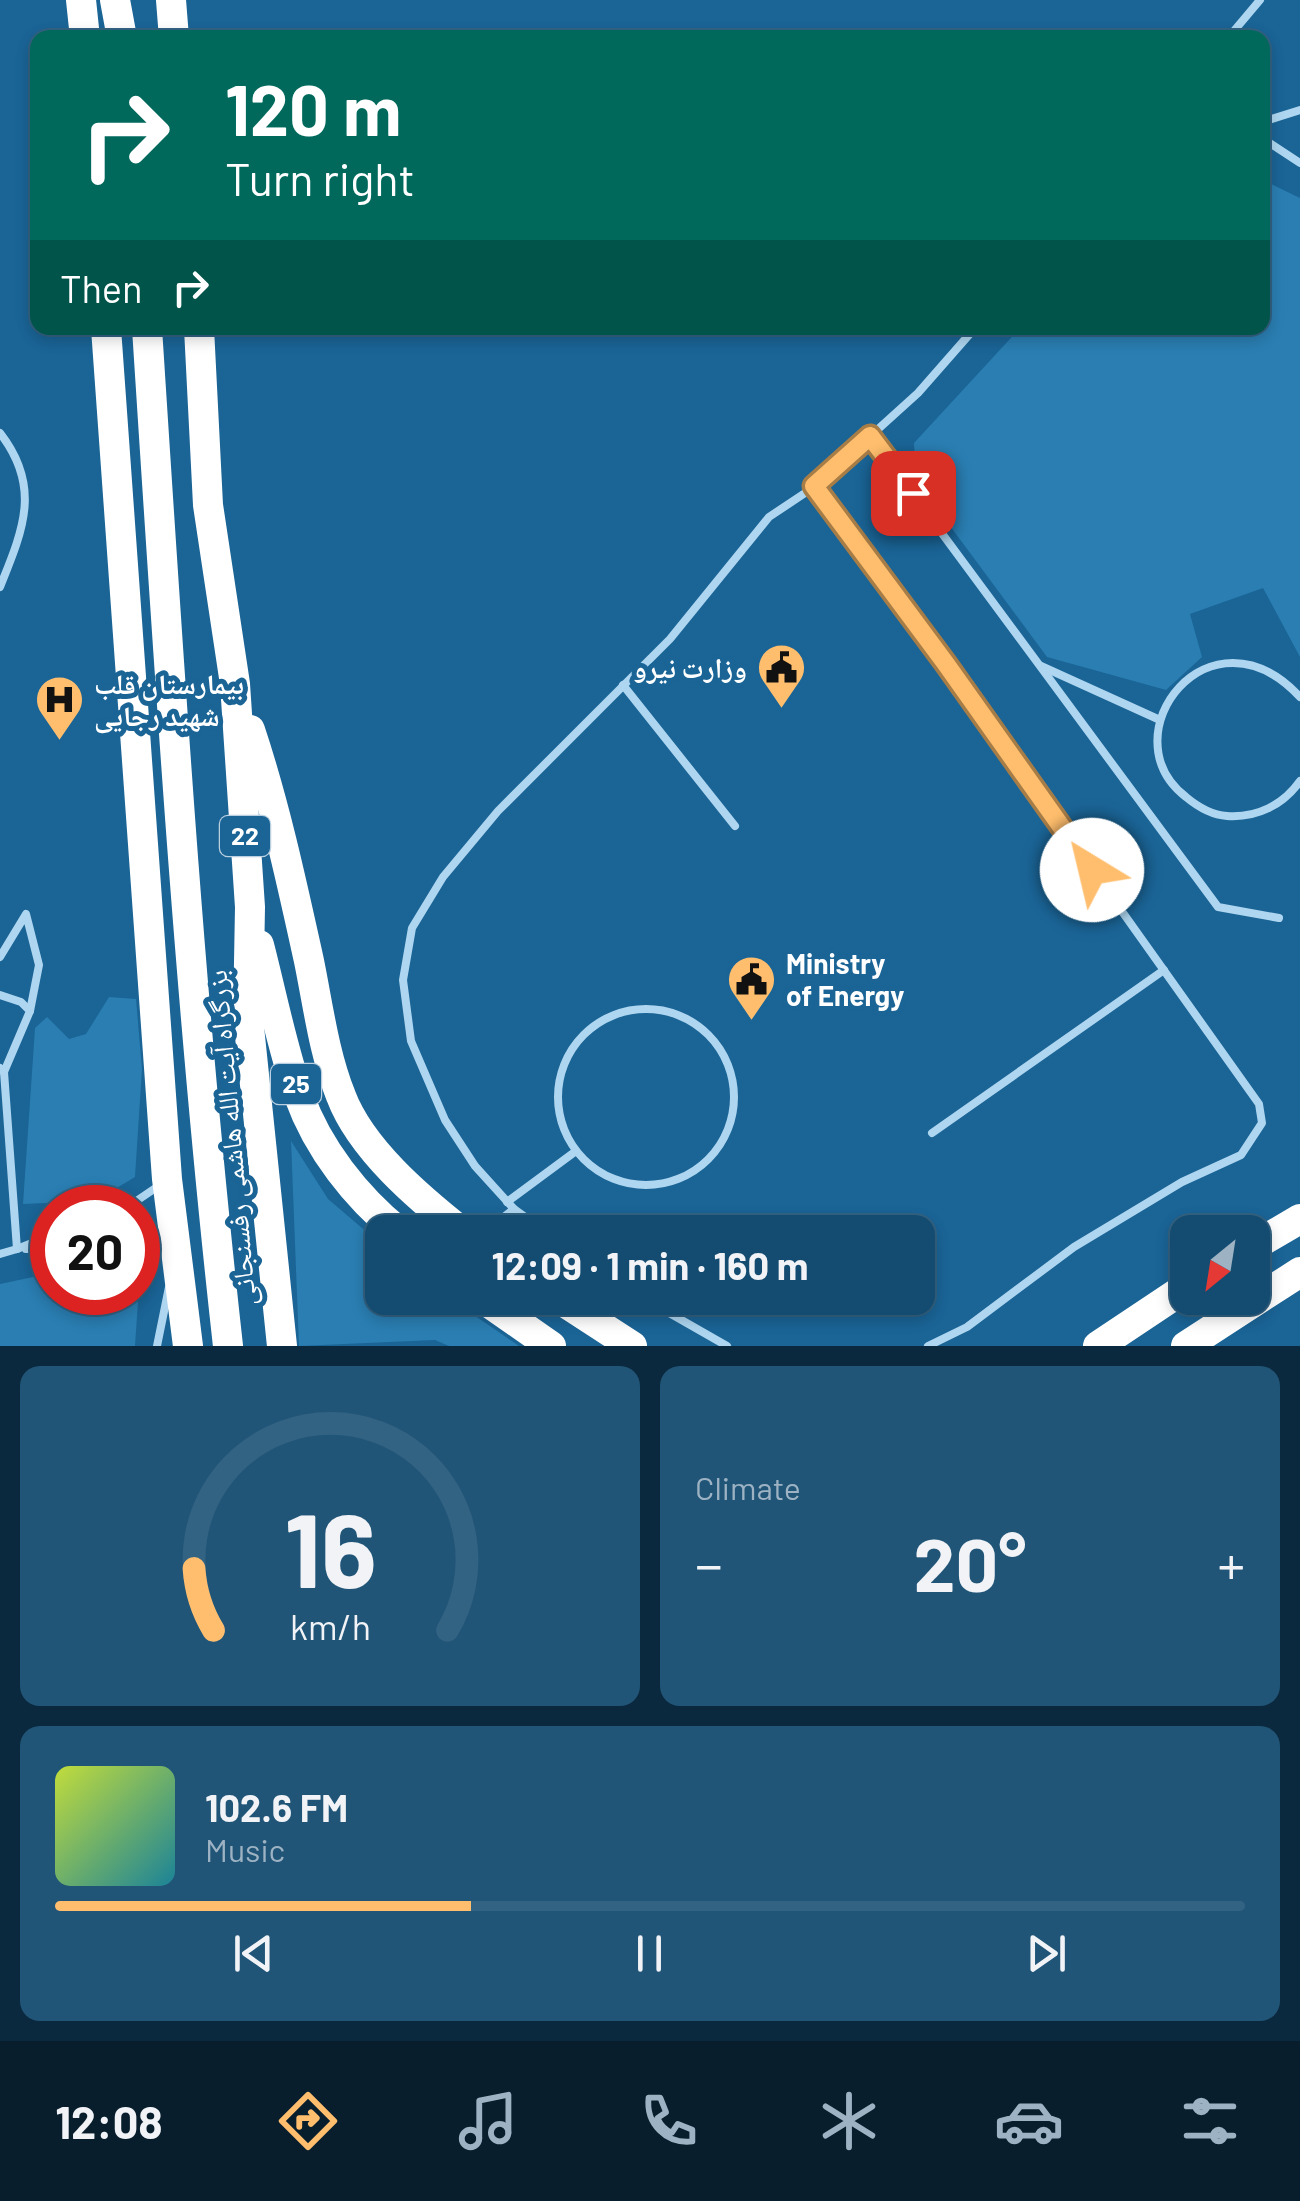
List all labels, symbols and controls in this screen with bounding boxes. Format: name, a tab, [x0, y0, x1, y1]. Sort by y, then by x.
text: 120 m	[225, 66, 401, 150]
icon: right	[60, 70, 190, 200]
text: Turn right	[225, 151, 415, 205]
icon: right	[163, 260, 218, 315]
text: Then	[60, 265, 143, 311]
pin	[871, 451, 956, 536]
icon: arrive	[886, 466, 941, 521]
public building icon: وزارت نیرو	[756, 642, 808, 710]
place label: وزارت نیرو	[633, 650, 747, 685]
place label: بیمارستان قلب شهید رجایی	[94, 666, 244, 734]
hospital icon: بیمارستان قلب شهید رجایی	[33, 674, 85, 742]
road number: 22	[220, 816, 270, 856]
position arrow	[1040, 818, 1144, 922]
place label: Ministry of Energy	[786, 946, 904, 1012]
public building icon: Ministry of Energy	[725, 954, 777, 1022]
street label: بزرگراه آیت الله هاشمی رفسنجانی	[198, 969, 264, 1307]
road number: 25	[271, 1064, 321, 1104]
speed limit sign: 20	[30, 1185, 160, 1315]
north arrow	[1170, 1215, 1270, 1315]
map controls	[1170, 1215, 1270, 1315]
text: 12:09 · 1 min · 160 m	[492, 1242, 808, 1288]
text: Climate	[695, 1468, 801, 1506]
text: 16	[284, 1484, 376, 1609]
text: 20°	[914, 1517, 1026, 1607]
text: −	[695, 1530, 723, 1596]
text: +	[1217, 1530, 1245, 1596]
text: km/h	[290, 1604, 370, 1647]
text: 102.6 FM	[205, 1784, 348, 1830]
text: Music	[205, 1830, 285, 1868]
icon: previous	[226, 1926, 281, 1981]
icon: pause	[622, 1926, 677, 1981]
icon: next	[1019, 1926, 1074, 1981]
icon: directions	[273, 2086, 343, 2156]
icon: music	[453, 2086, 523, 2156]
icon: phone	[634, 2086, 704, 2156]
icon: climate	[814, 2086, 884, 2156]
icon: car	[994, 2086, 1064, 2156]
icon: filters	[1175, 2086, 1245, 2156]
text: 12:08	[55, 2094, 163, 2148]

